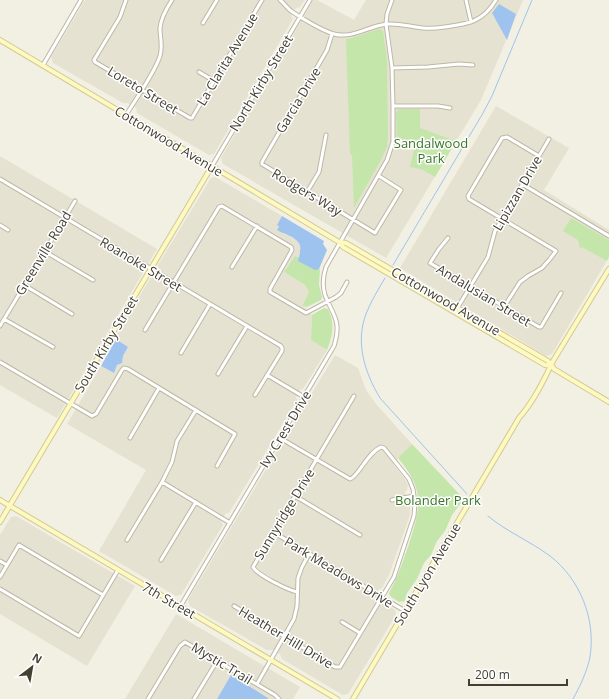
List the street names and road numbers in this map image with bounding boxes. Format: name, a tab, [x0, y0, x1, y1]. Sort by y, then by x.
street label: La Clarita Avenue	[192, 9, 262, 109]
street label: North Kirby Street	[225, 31, 297, 135]
street label: Loreto Street	[104, 62, 182, 118]
street label: Garcia Drive	[271, 64, 325, 136]
street label: Cottonwood Avenue	[111, 102, 227, 180]
street label: Lipizzan Drive	[488, 152, 546, 234]
street label: Rodgers Way	[269, 164, 346, 220]
street label: Greenville Road	[11, 207, 75, 299]
street label: Roanoke Street	[97, 232, 186, 296]
street label: Andalusian Street	[434, 260, 535, 330]
street label: Cottonwood Avenue	[388, 262, 504, 340]
street label: South Kirby Street	[70, 292, 142, 396]
street label: Ivy Crest Drive	[255, 387, 315, 471]
street label: Sunnyridge Drive	[250, 465, 318, 563]
street label: South Lyon Avenue	[389, 519, 465, 629]
street label: Park Meadows Drive	[281, 532, 397, 612]
street label: 7th Street	[139, 577, 200, 623]
street label: Heather Hill Drive	[235, 602, 337, 672]
street label: Mystic Trail	[188, 638, 256, 688]

